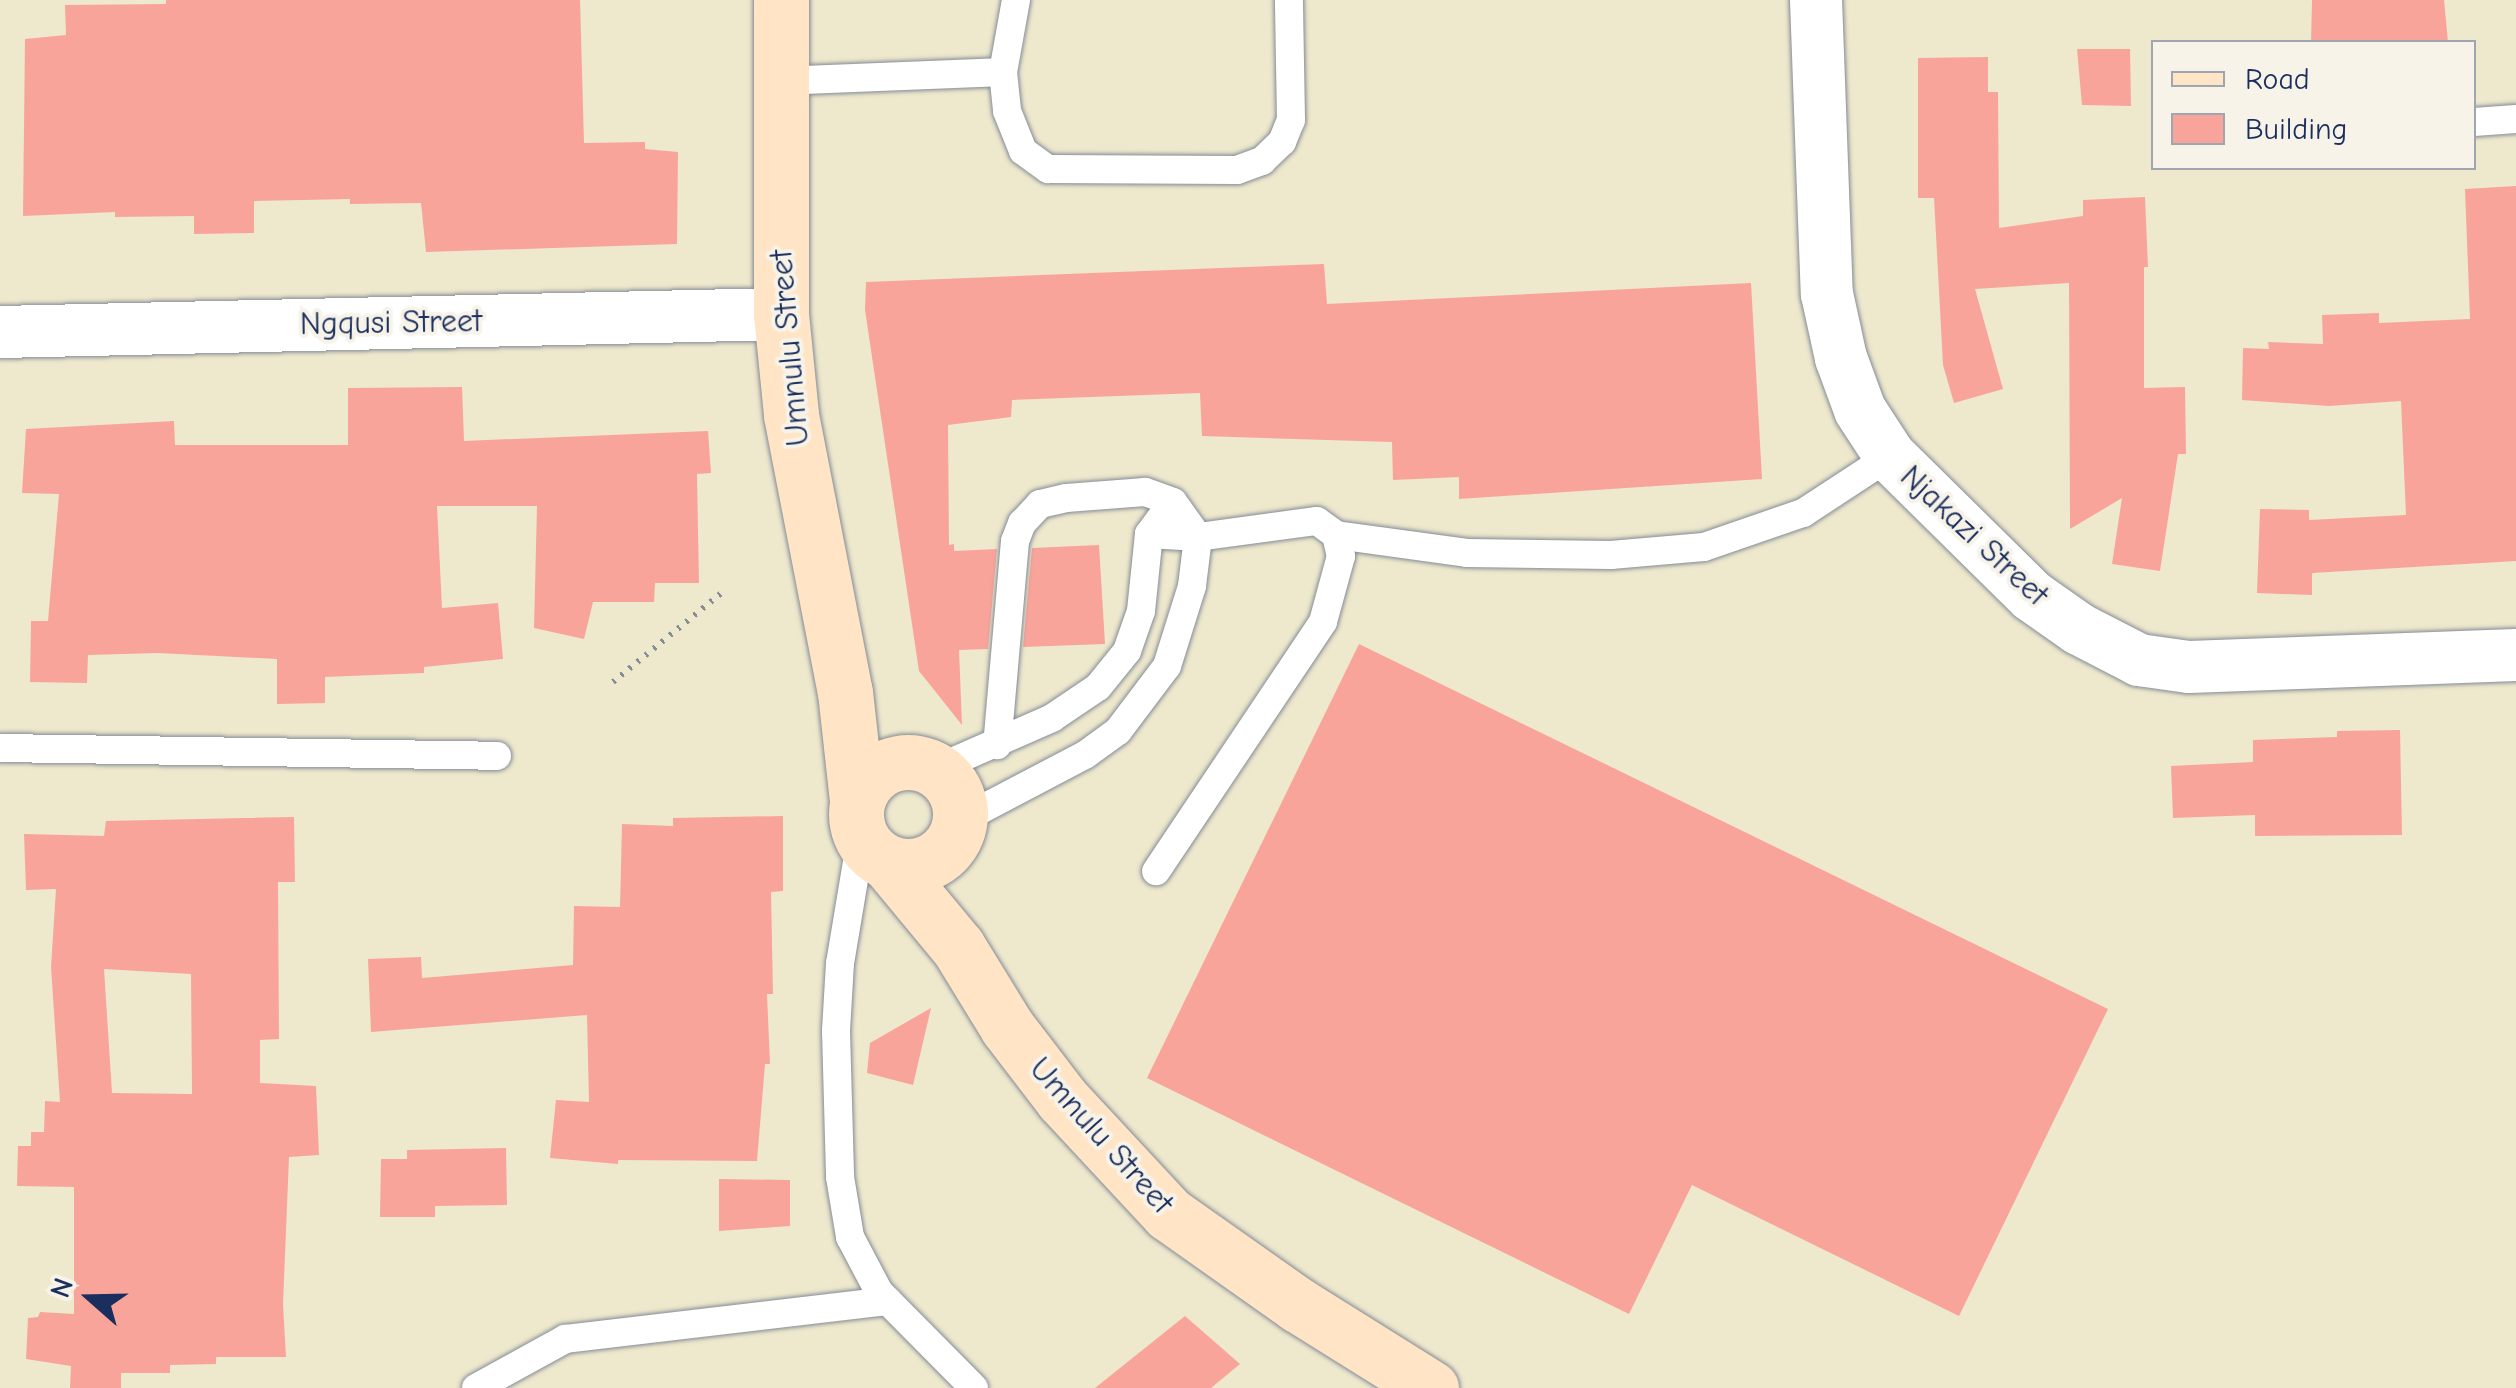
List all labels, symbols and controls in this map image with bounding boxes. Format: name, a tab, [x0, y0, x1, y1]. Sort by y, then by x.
legend	[2151, 40, 2476, 170]
text: Road	[2245, 62, 2310, 97]
text: Building	[2245, 112, 2348, 147]
street label: Umnulu Street	[762, 248, 818, 448]
street label: Ngqusi Street	[300, 302, 482, 344]
street label: Njakazi Street	[1892, 458, 2056, 614]
street label: Umnulu Street	[1021, 1050, 1181, 1222]
north arrow	[40, 1248, 140, 1348]
text: N	[44, 1274, 80, 1302]

